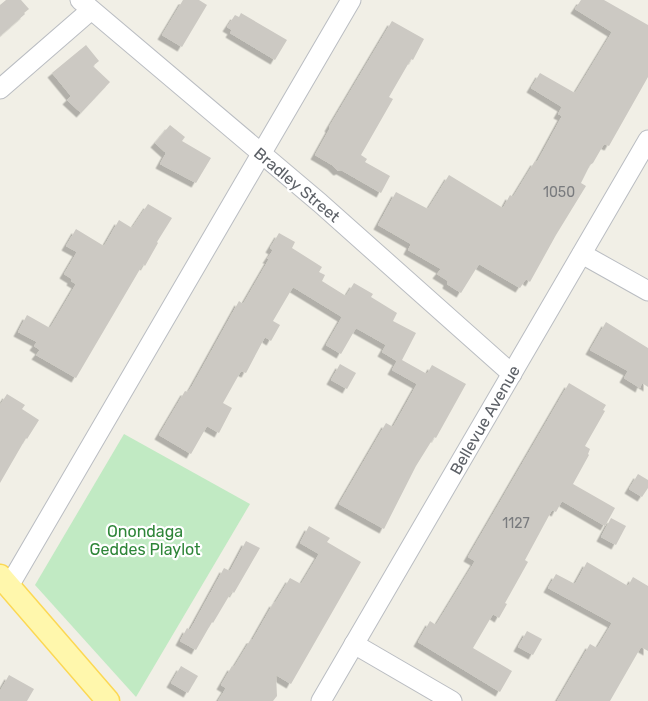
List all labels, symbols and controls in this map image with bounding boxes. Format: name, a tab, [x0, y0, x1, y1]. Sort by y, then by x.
street label: Bradley Street	[250, 144, 344, 226]
house number: 1050	[543, 184, 575, 201]
street label: Bellevue Avenue	[446, 362, 524, 478]
house number: 1127	[502, 515, 530, 532]
park label: Onondaga Geddes Playlot	[90, 522, 200, 559]

